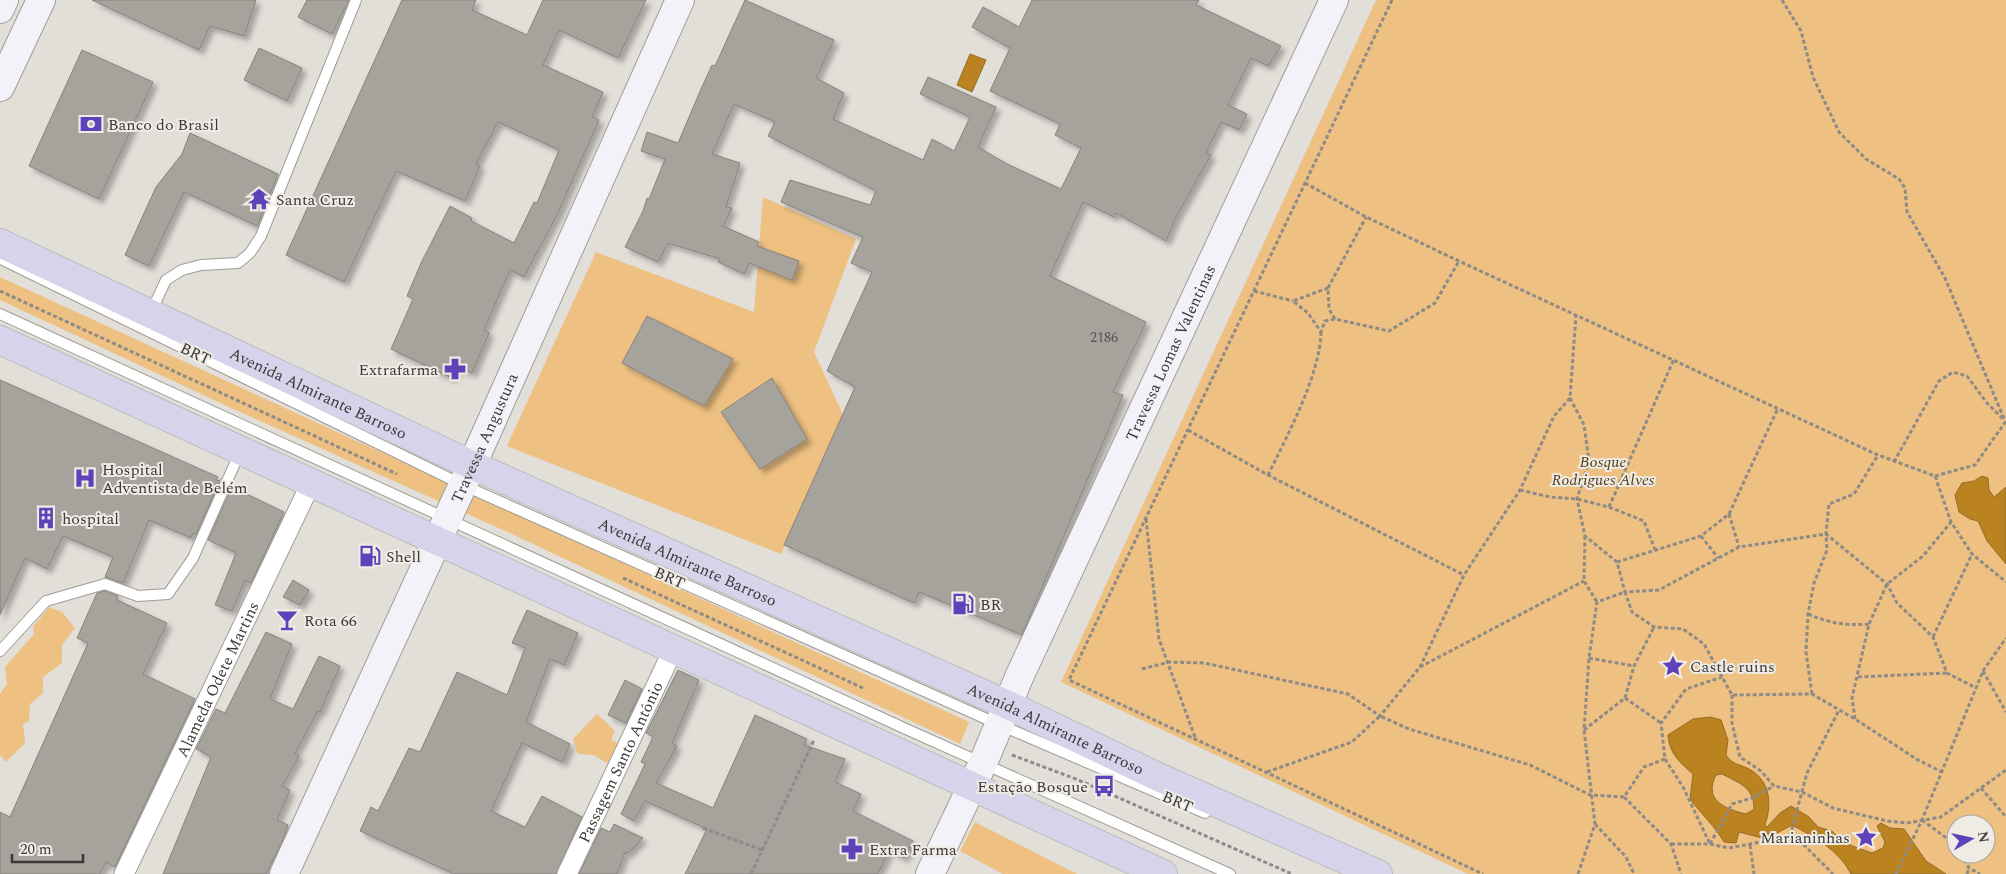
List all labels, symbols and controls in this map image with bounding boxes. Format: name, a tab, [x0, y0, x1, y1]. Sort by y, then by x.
bank icon: Banco do Brasil	[78, 111, 104, 137]
place label: Banco do Brasil	[108, 113, 219, 137]
temple icon: Santa Cruz	[246, 186, 272, 212]
place label: Santa Cruz	[276, 188, 354, 212]
street label: Travessa Lomas Valentinas	[1119, 261, 1222, 445]
house number: 2186	[1090, 327, 1118, 348]
street label: BRT	[176, 336, 215, 372]
street label: Avenida Almirante Barroso	[225, 342, 411, 446]
pharmacy icon: Extrafarma	[442, 356, 468, 382]
place label: Extrafarma	[358, 358, 438, 382]
street label: Travessa Angustura	[445, 369, 525, 507]
park label: Bosque Rodrigues Alves	[1552, 450, 1655, 492]
place label: Hospital Adventista de Belém	[102, 458, 248, 500]
hospital icon: Hospital Adventista de Belém	[72, 465, 98, 491]
building icon: hospital	[33, 505, 59, 531]
place label: hospital	[62, 507, 119, 531]
street label: Avenida Almirante Barroso	[594, 512, 781, 613]
fuel station icon: Shell	[357, 543, 383, 569]
place label: Shell	[386, 545, 421, 569]
street label: BRT	[650, 560, 689, 595]
fuel station icon: BR	[950, 591, 976, 617]
place label: BR	[980, 593, 1002, 617]
street label: Alameda Odete Martins	[171, 598, 266, 762]
bar icon: Rota 66	[274, 607, 300, 633]
place label: Rota 66	[304, 609, 357, 633]
place icon: Castle ruins	[1660, 653, 1686, 679]
place label: Castle ruins	[1690, 655, 1775, 679]
street label: Avenida Almirante Barroso	[963, 677, 1148, 782]
street label: Passagem Santo Antônio	[572, 678, 669, 847]
bus stop icon: Estação Bosque	[1091, 773, 1117, 799]
place label: Estação Bosque	[977, 775, 1088, 799]
street label: BRT	[1158, 785, 1197, 819]
north arrow	[1946, 814, 1996, 864]
place icon: Marianinhas	[1853, 824, 1879, 850]
place label: Marianinhas	[1760, 826, 1850, 850]
text: N	[1972, 830, 1995, 844]
scale bar	[12, 832, 84, 864]
pharmacy icon: Extra Farma	[839, 836, 865, 862]
text: 20 m	[20, 838, 52, 861]
place label: Extra Farma	[869, 838, 957, 862]

